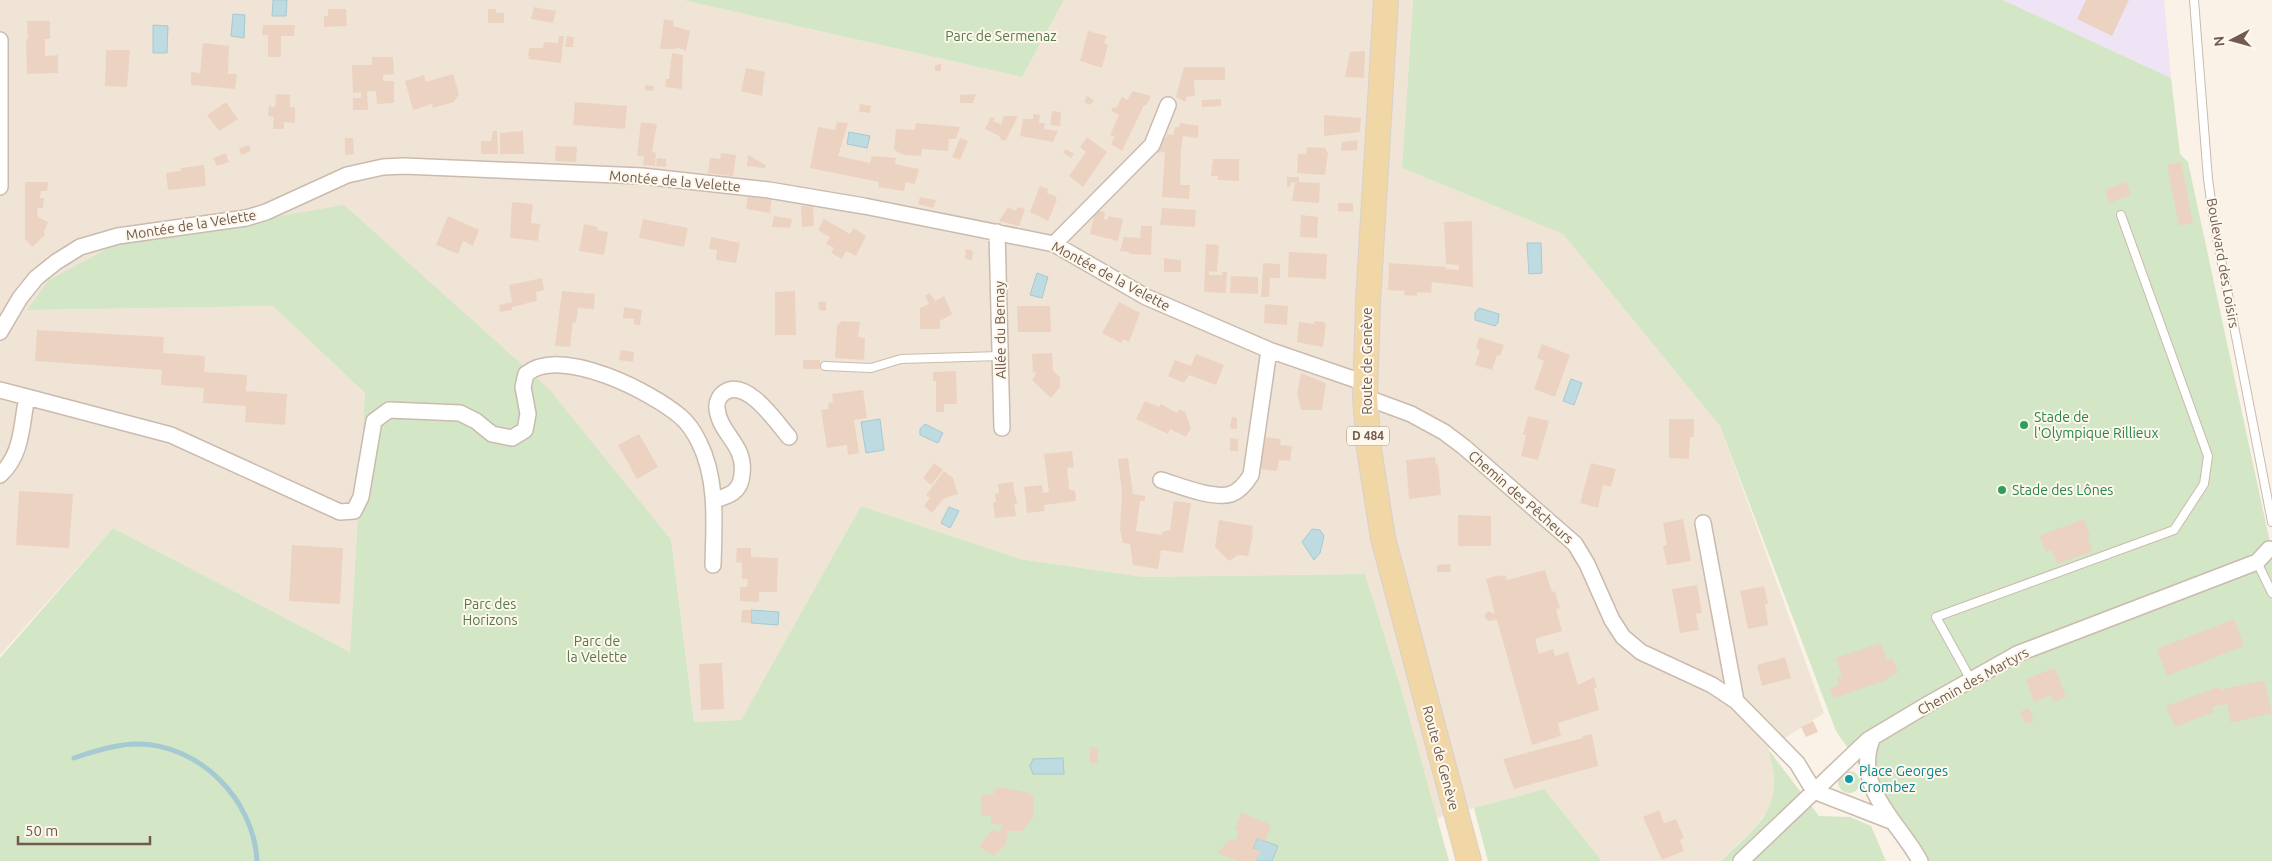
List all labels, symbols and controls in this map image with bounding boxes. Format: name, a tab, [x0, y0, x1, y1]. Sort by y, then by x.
north arrow	[2207, 15, 2257, 65]
park label: Parc de Sermenaz	[945, 28, 1057, 44]
text: N	[2211, 35, 2228, 47]
street label: Montée de la Velette	[609, 167, 741, 195]
street label: Boulevard des Loisirs	[2204, 197, 2242, 329]
street label: Montée de la Velette	[125, 207, 257, 243]
street label: Montée de la Velette	[1049, 238, 1173, 314]
street label: Allée du Bernay	[991, 280, 1009, 379]
street label: Route de Genève	[1359, 307, 1375, 415]
place label: Stade de l'Olympique Rillieux	[2034, 409, 2159, 441]
marker: Stade de l'Olympique Rillieux	[2018, 419, 2030, 431]
road number: D 484	[1347, 426, 1389, 446]
street label: Chemin des Pêcheurs	[1465, 447, 1577, 547]
place label: Stade des Lônes	[2012, 482, 2113, 498]
marker: Stade des Lônes	[1996, 484, 2008, 496]
park label: Parc des Horizons	[462, 596, 518, 628]
park label: Parc de la Velette	[567, 633, 627, 665]
street label: Chemin des Martyrs	[1915, 644, 2031, 718]
street label: Route de Genève	[1419, 704, 1463, 812]
place label: Place Georges Crombez	[1859, 763, 1948, 795]
marker: Place Georges Crombez	[1843, 773, 1855, 785]
scale bar	[18, 814, 150, 846]
text: 50 m	[25, 822, 58, 839]

